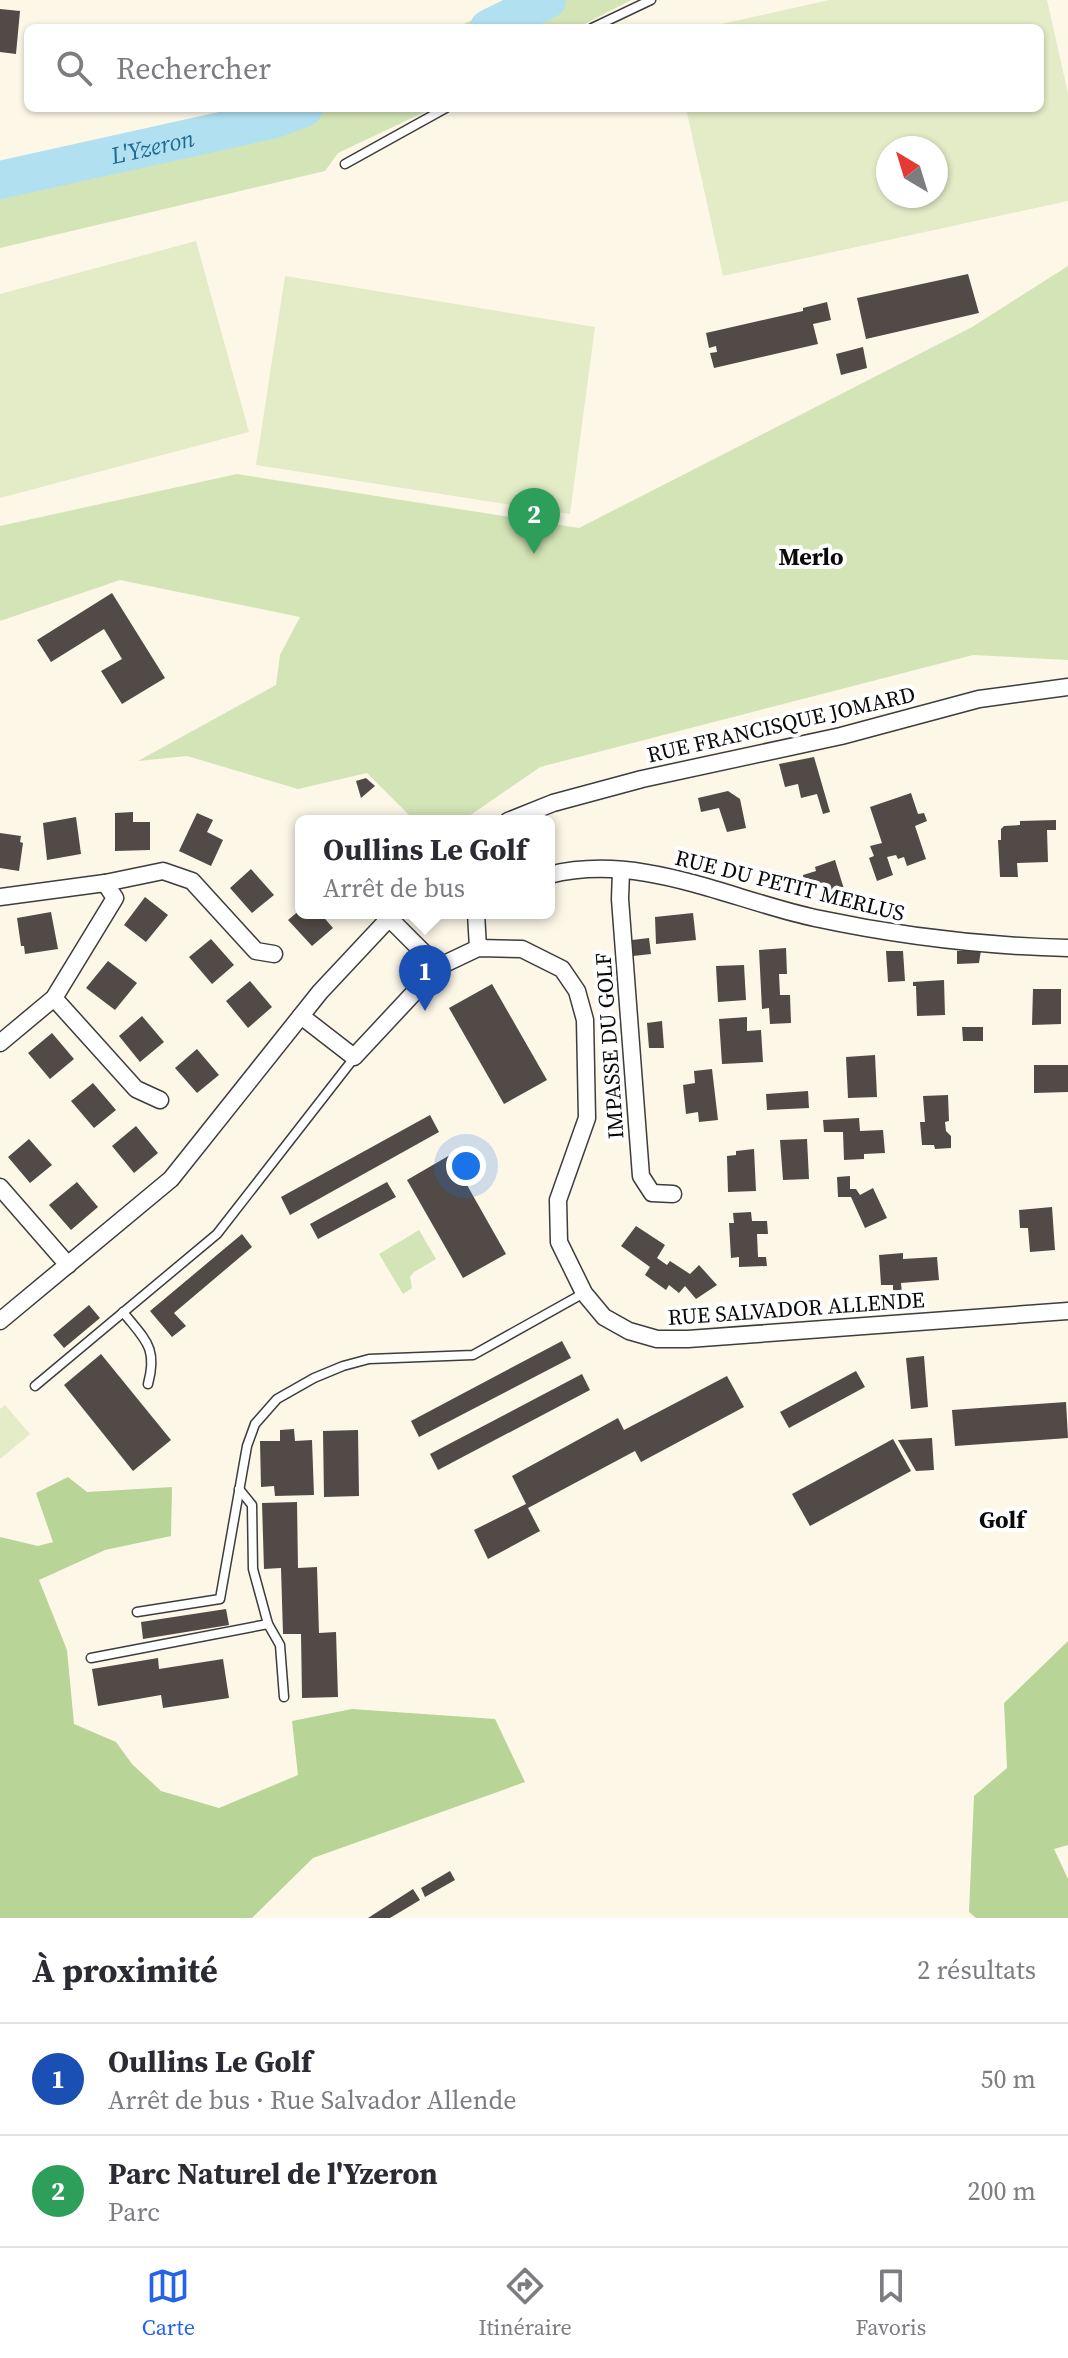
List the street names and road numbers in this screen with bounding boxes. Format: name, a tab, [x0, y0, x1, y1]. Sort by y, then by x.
street label: RUE FRANCISQUE JOMARD	[644, 679, 918, 769]
street label: RUE DU PETIT MERLUS	[672, 842, 908, 928]
street label: IMPASSE DU GOLF	[588, 952, 630, 1140]
street label: RUE SALVADOR ALLENDE	[667, 1284, 925, 1332]

